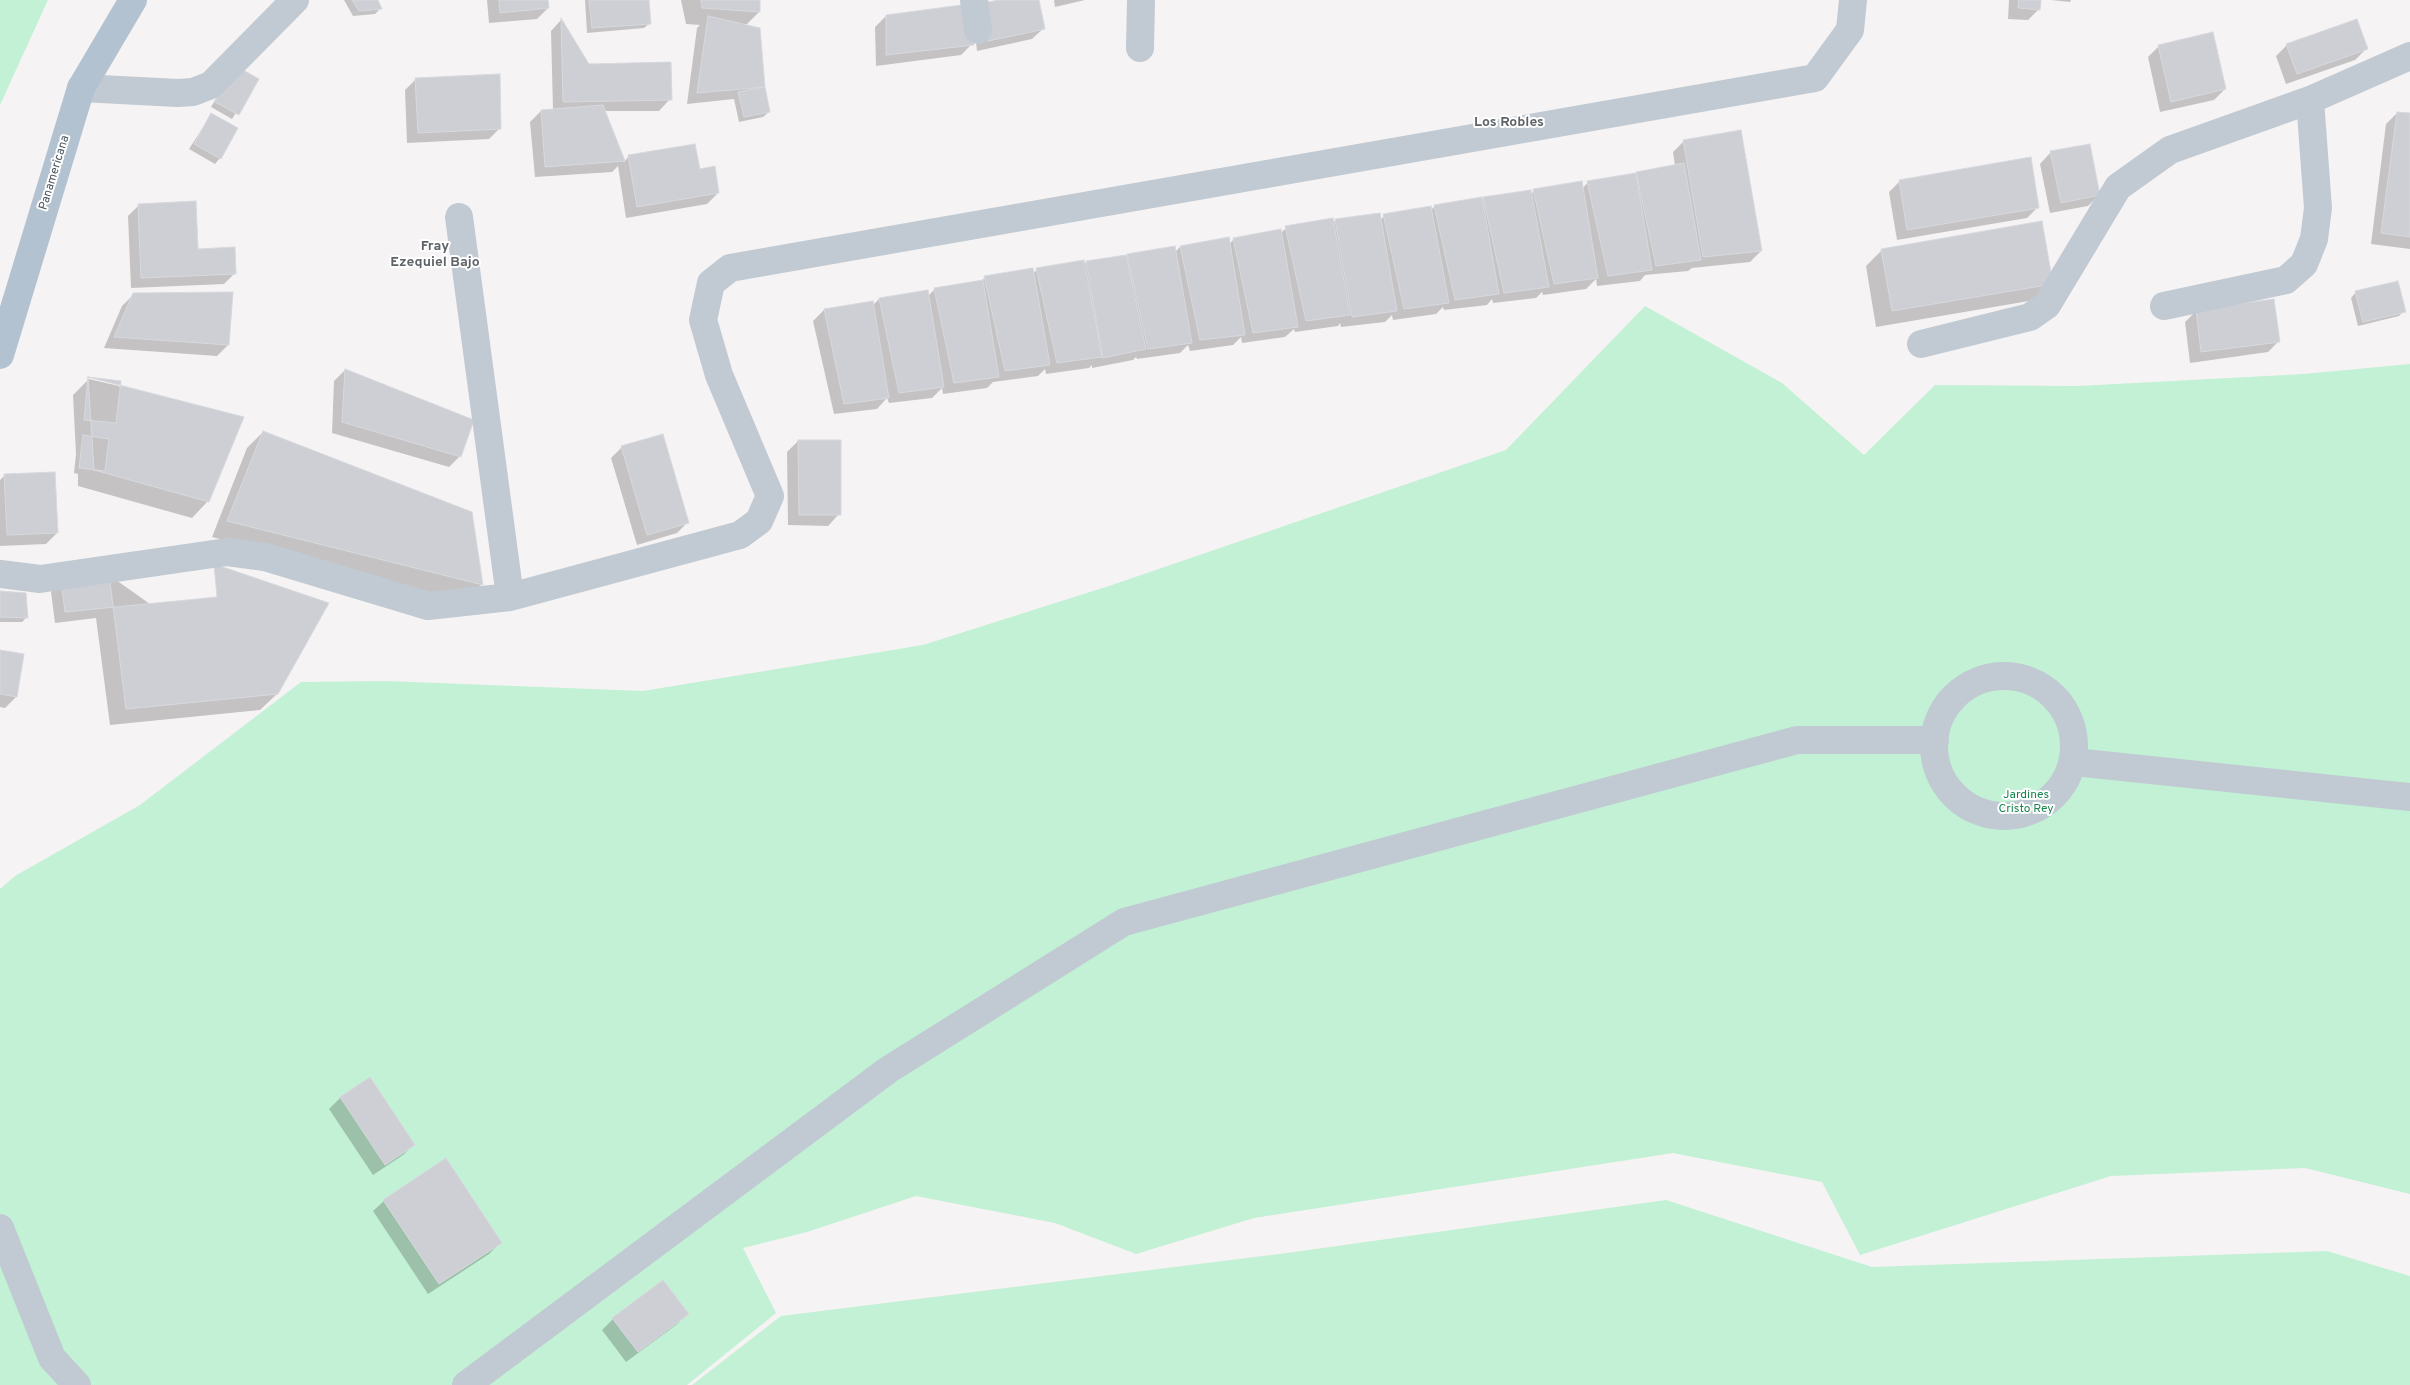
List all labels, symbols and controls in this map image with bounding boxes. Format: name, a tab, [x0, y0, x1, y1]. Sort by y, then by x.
district label: Los Robles	[1474, 115, 1544, 131]
street label: Panamericana	[37, 134, 73, 212]
district label: Fray Ezequiel Bajo	[390, 239, 480, 272]
park label: Jardines Cristo Rey	[1998, 789, 2054, 817]

